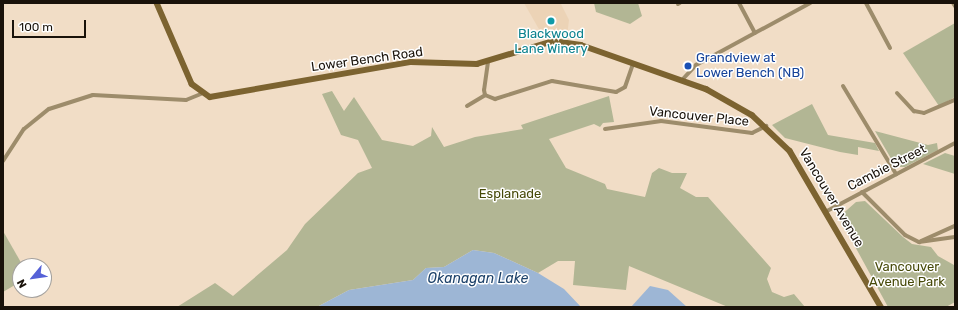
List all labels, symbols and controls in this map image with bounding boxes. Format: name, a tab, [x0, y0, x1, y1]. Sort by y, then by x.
scale bar	[14, 12, 88, 38]
marker: Blackwood Lane Winery	[546, 16, 556, 26]
text: 100 m	[19, 20, 53, 34]
place label: Blackwood Lane Winery	[514, 27, 588, 58]
street label: Lower Bench Road	[310, 44, 424, 76]
place label: Grandview at Lower Bench (NB)	[696, 51, 804, 82]
marker: Grandview at Lower Bench (NB)	[683, 61, 693, 71]
street label: Vancouver Place	[648, 104, 750, 130]
street label: Cambie Street	[845, 141, 929, 195]
street label: Vancouver Avenue	[795, 145, 867, 251]
park label: Esplanade	[479, 186, 541, 202]
north arrow	[12, 258, 52, 298]
park label: Vancouver Avenue Park	[869, 260, 945, 291]
water label: Okanagan Lake	[428, 271, 528, 287]
text: N	[14, 277, 30, 290]

